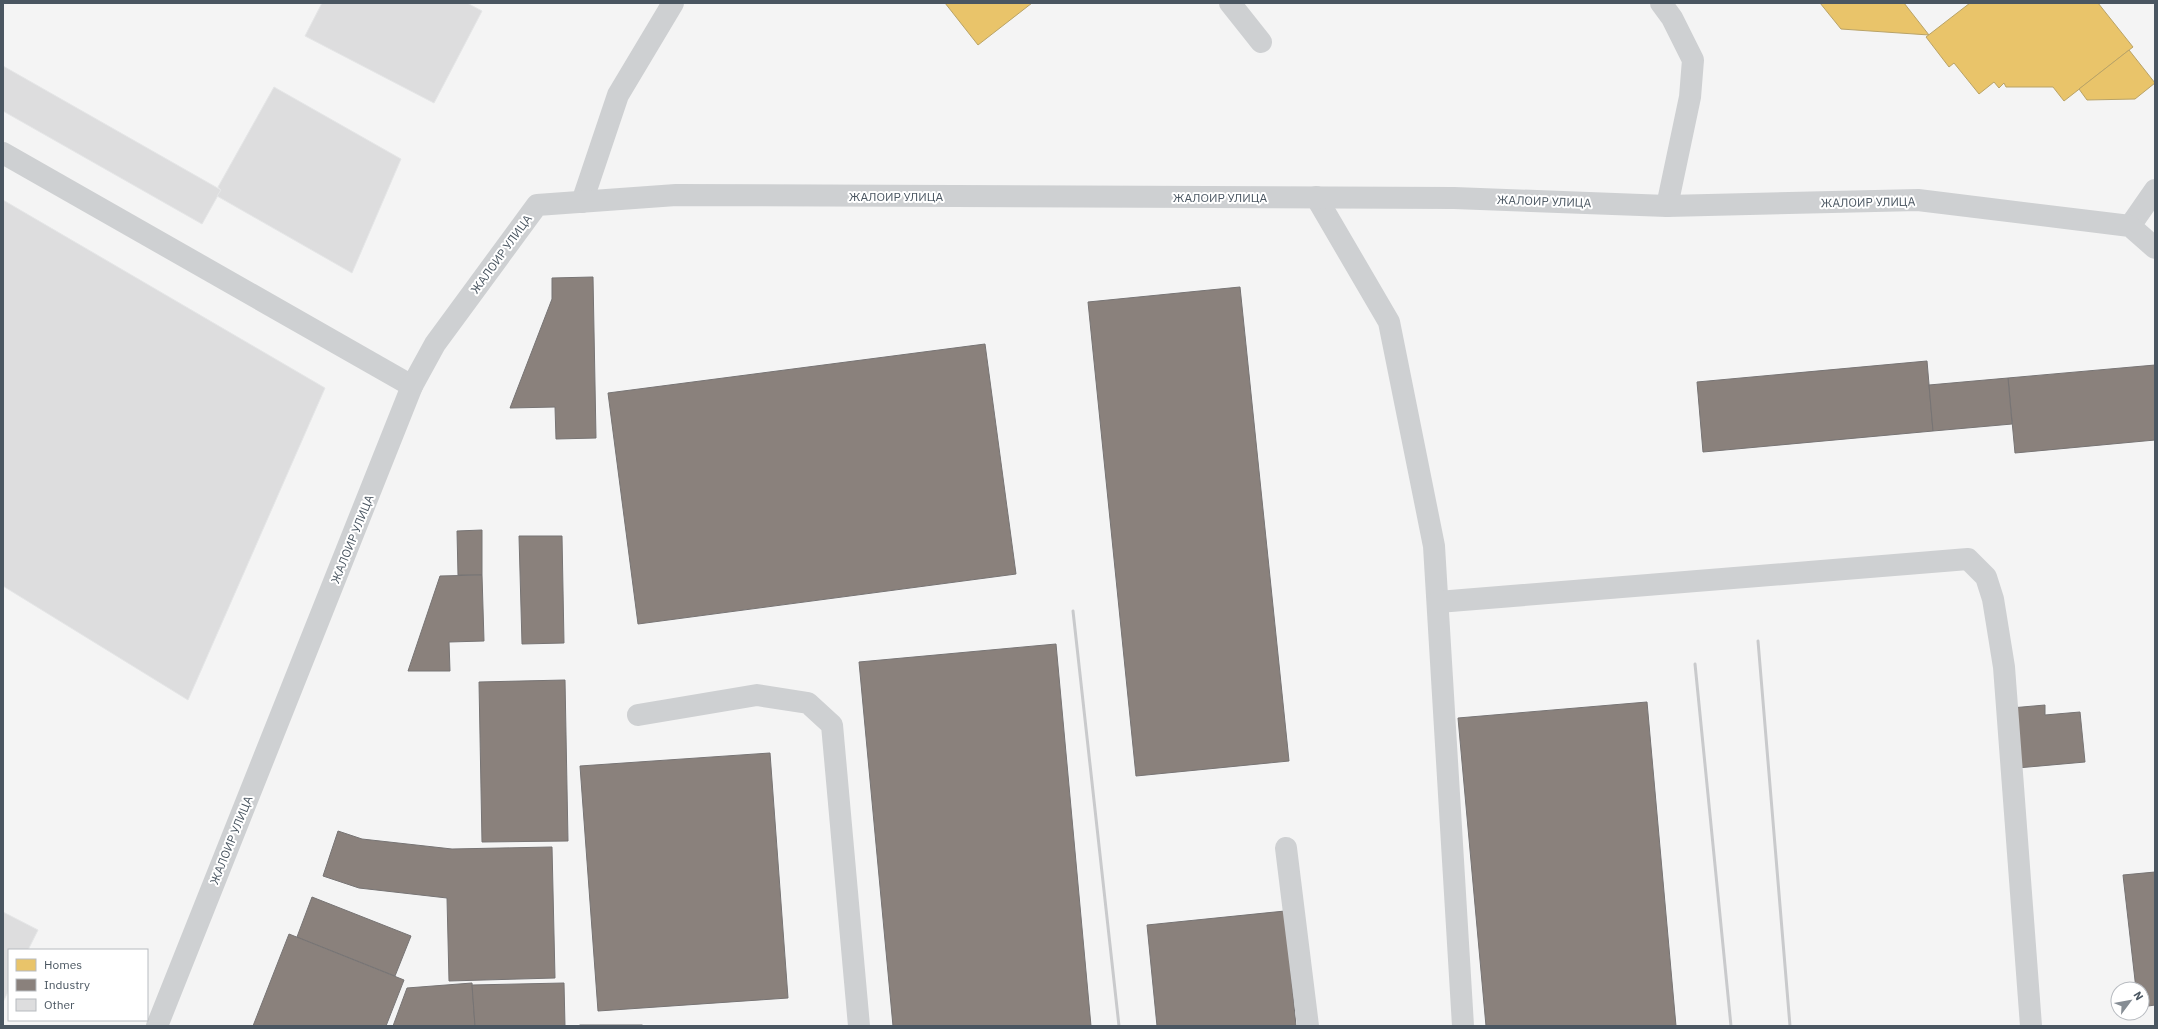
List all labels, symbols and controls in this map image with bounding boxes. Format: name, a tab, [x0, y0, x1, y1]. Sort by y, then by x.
street label: ЖАЛОИР УЛИЦА	[849, 189, 944, 204]
street label: ЖАЛОИР УЛИЦА	[1173, 190, 1268, 205]
street label: ЖАЛОИР УЛИЦА	[1497, 192, 1592, 210]
street label: ЖАЛОИР УЛИЦА	[1821, 194, 1916, 210]
street label: ЖАЛОИР УЛИЦА	[467, 211, 535, 297]
street label: ЖАЛОИР УЛИЦА	[327, 492, 377, 586]
street label: ЖАЛОИР УЛИЦА	[206, 793, 256, 887]
legend	[8, 949, 148, 1021]
text: Homes	[44, 957, 82, 972]
text: Industry	[44, 977, 90, 992]
north arrow	[2110, 981, 2150, 1021]
text: N	[2130, 989, 2147, 1003]
text: Other	[44, 997, 75, 1012]

